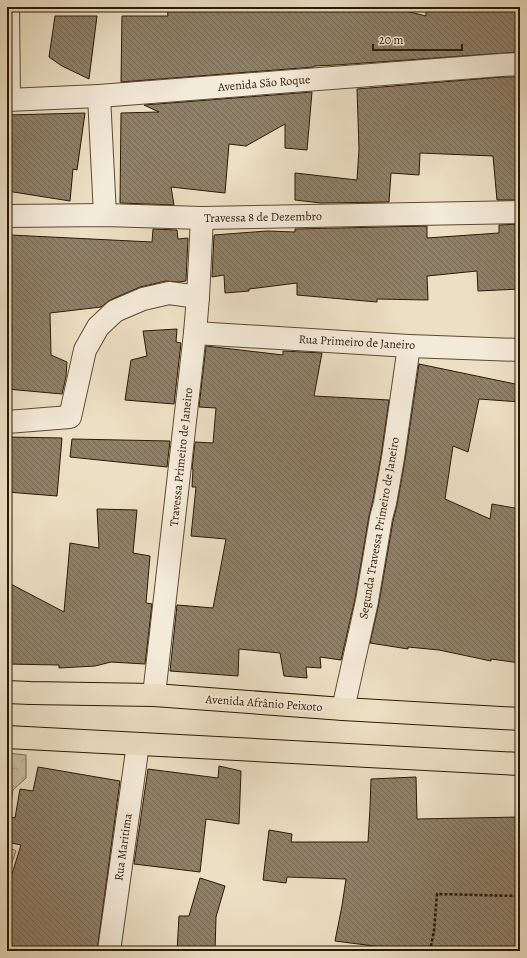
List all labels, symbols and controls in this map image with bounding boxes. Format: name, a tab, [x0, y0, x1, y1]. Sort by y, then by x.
scale bar	[373, 26, 462, 52]
text: 20 m	[379, 32, 403, 48]
street label: Avenida São Roque	[216, 71, 311, 95]
street label: Travessa 8 de Dezembro	[204, 208, 322, 226]
street label: Rua Primeiro de Janeiro	[298, 331, 416, 353]
street label: Travessa Primeiro de Janeiro	[166, 387, 196, 527]
street label: Segunda Travessa Primeiro de Janeiro	[355, 436, 403, 620]
street label: Avenida Afrânio Peixoto	[204, 691, 323, 715]
street label: Rua Maritima	[110, 812, 136, 882]

